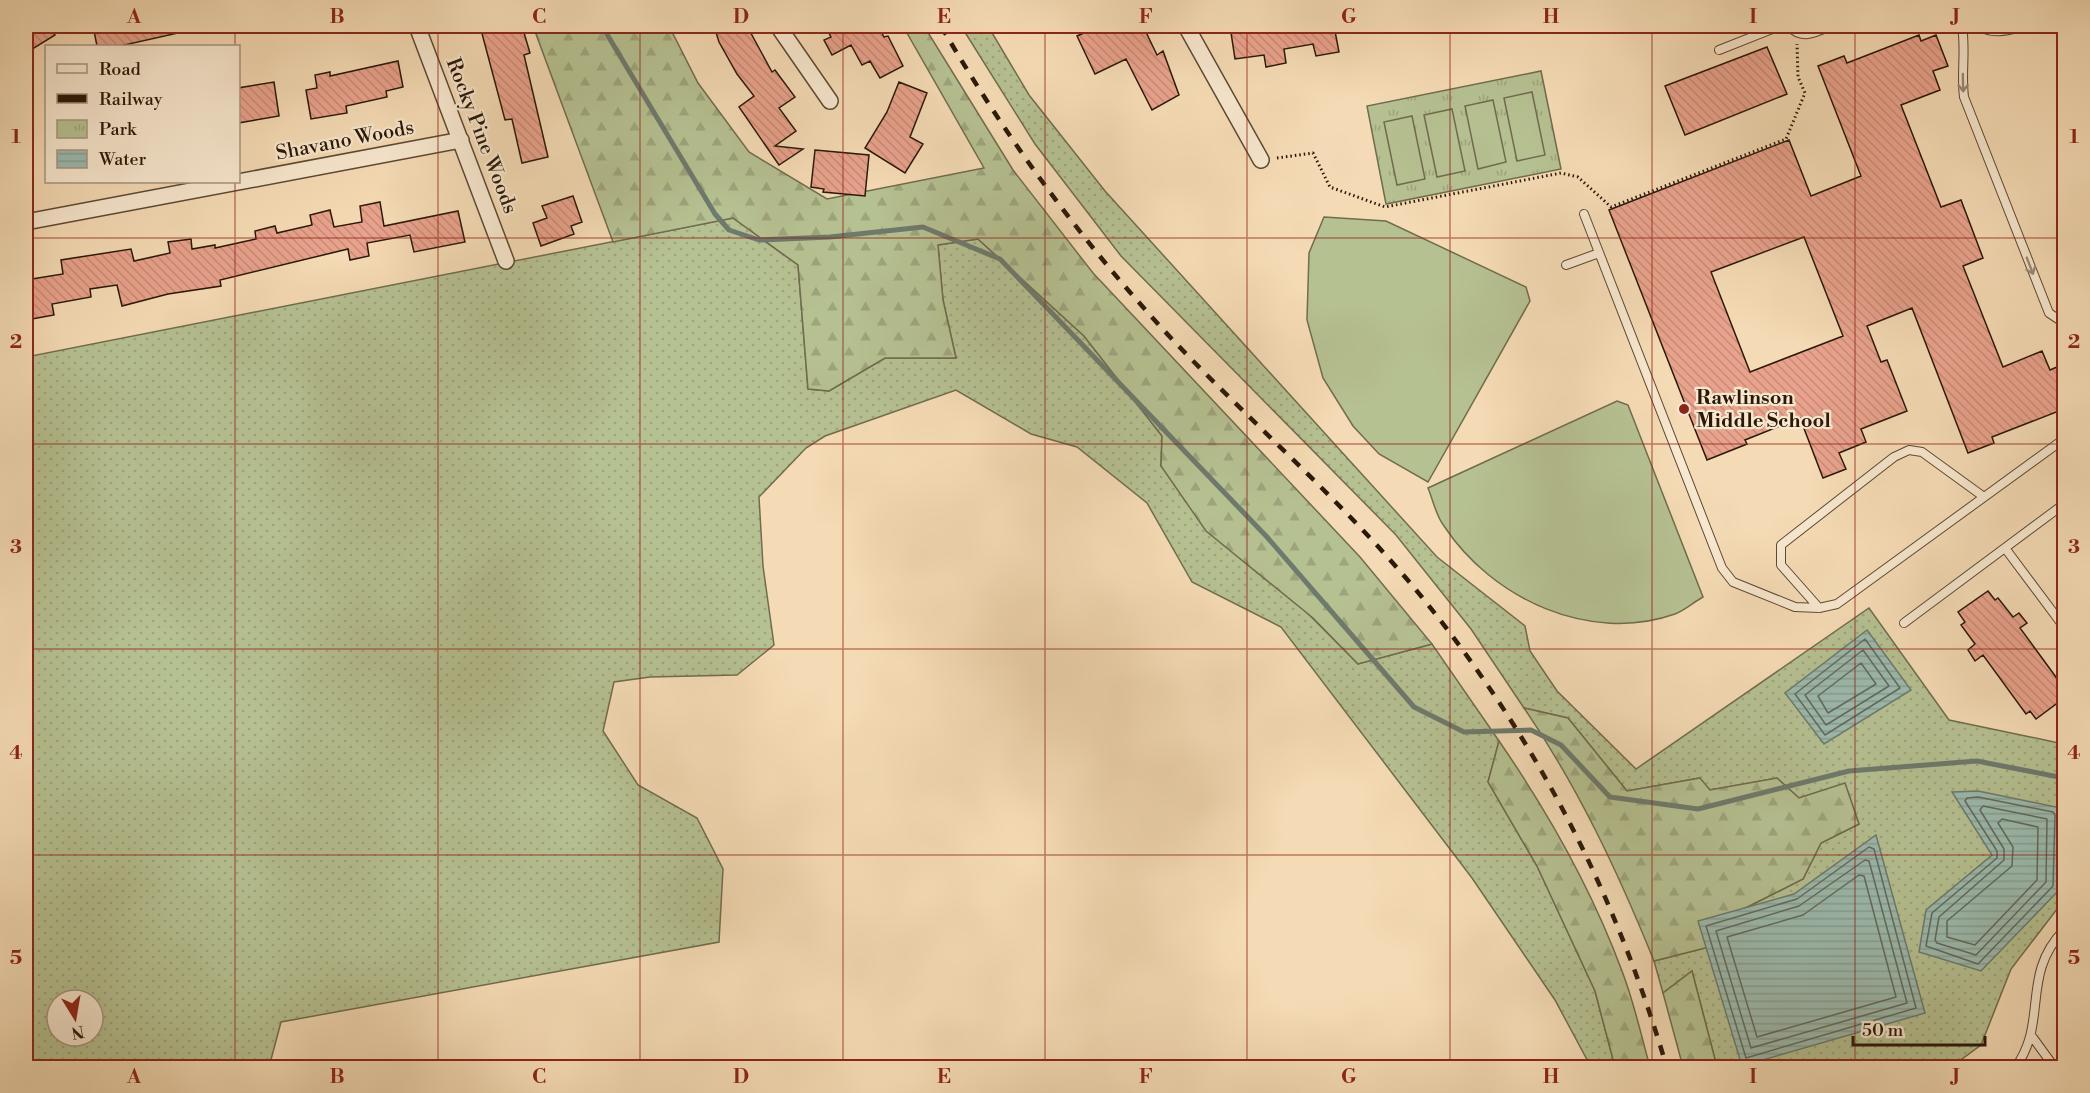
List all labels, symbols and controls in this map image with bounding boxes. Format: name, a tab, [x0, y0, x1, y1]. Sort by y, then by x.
text: A	[126, 5, 142, 30]
text: B	[329, 5, 345, 30]
text: C	[532, 5, 546, 30]
text: D	[733, 5, 749, 30]
text: E	[937, 5, 951, 30]
text: F	[1139, 5, 1153, 30]
text: G	[1341, 5, 1357, 30]
text: H	[1543, 5, 1560, 30]
text: I	[1749, 5, 1757, 30]
text: J	[1949, 5, 1960, 30]
legend	[45, 45, 240, 183]
street label: Rocky Pine Woods	[440, 55, 522, 217]
text: Road	[99, 58, 142, 81]
one-way arrow	[1958, 73, 1969, 93]
text: Railway	[99, 88, 163, 111]
street label: Shavano Woods	[274, 115, 416, 167]
text: Park	[99, 118, 138, 141]
text: 1	[11, 125, 21, 150]
text: 1	[2069, 125, 2079, 150]
text: Water	[98, 148, 147, 171]
one-way arrow	[2025, 256, 2036, 274]
text: 2	[10, 330, 22, 355]
text: 2	[2068, 330, 2080, 355]
place label: Rawlinson Middle School	[1696, 386, 1831, 434]
marker: Rawlinson Middle School	[1677, 402, 1691, 416]
text: 3	[10, 535, 22, 560]
text: 3	[2068, 535, 2080, 560]
text: 4	[9, 741, 23, 766]
text: 4	[2067, 741, 2081, 766]
text: 5	[10, 946, 22, 971]
text: 5	[2068, 946, 2080, 971]
north arrow	[45, 988, 105, 1048]
scale bar	[1853, 1009, 1985, 1047]
text: 50 m	[1862, 1019, 1904, 1042]
text: N	[69, 1021, 86, 1043]
text: A	[126, 1065, 142, 1090]
text: B	[329, 1065, 345, 1090]
text: C	[532, 1065, 546, 1090]
text: D	[733, 1065, 749, 1090]
text: E	[937, 1065, 951, 1090]
text: F	[1139, 1065, 1153, 1090]
text: G	[1341, 1065, 1357, 1090]
text: H	[1543, 1065, 1560, 1090]
text: I	[1749, 1065, 1757, 1090]
text: J	[1949, 1065, 1960, 1090]

